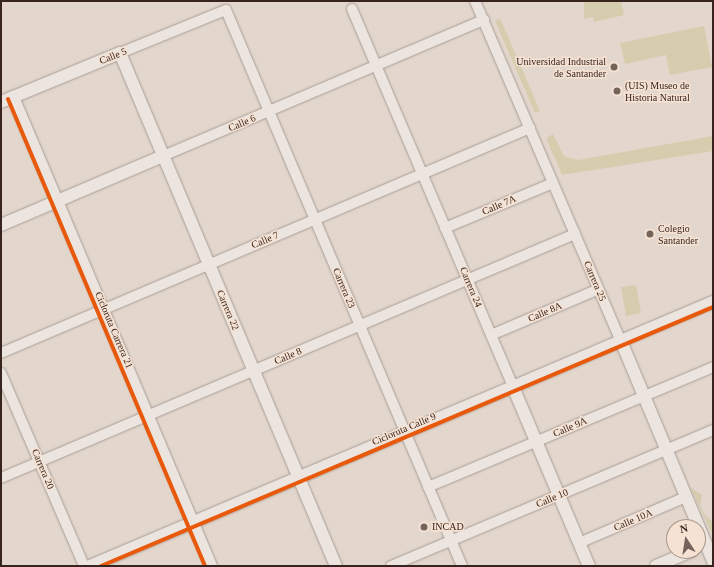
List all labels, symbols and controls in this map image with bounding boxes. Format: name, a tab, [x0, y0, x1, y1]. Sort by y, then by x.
street label: Calle 5	[97, 45, 129, 67]
place label: Universidad Industrial de Santander	[516, 55, 606, 78]
marker: Universidad Industrial de Santander	[609, 62, 619, 72]
place label: (UIS) Museo de Historia Natural	[625, 79, 690, 102]
marker: (UIS) Museo de Historia Natural	[612, 86, 622, 96]
street label: Calle 6	[226, 112, 258, 134]
street label: Calle 7A	[480, 192, 518, 218]
place label: Colegio Santander	[658, 222, 698, 246]
street label: Calle 7	[249, 229, 281, 251]
marker: Colegio Santander	[645, 229, 655, 239]
street label: Carrera 25	[581, 259, 609, 303]
street label: Carrera 24	[457, 265, 485, 309]
street label: Carrera 23	[330, 266, 358, 310]
street label: Carrera 22	[214, 288, 242, 332]
street label: Cicloruta Carrera 21	[92, 290, 136, 370]
street label: Calle 8A	[526, 299, 564, 325]
street label: Calle 8	[272, 345, 304, 367]
street label: Cicloruta Calle 9	[370, 410, 438, 448]
street label: Calle 9A	[551, 414, 589, 440]
street label: Carrera 20	[29, 447, 57, 491]
street label: Calle 10	[534, 486, 570, 510]
street label: Calle 10A	[612, 507, 654, 533]
north arrow	[666, 519, 706, 559]
place label: INCAD	[432, 521, 464, 533]
marker: INCAD	[419, 522, 429, 532]
text: N	[679, 522, 689, 535]

